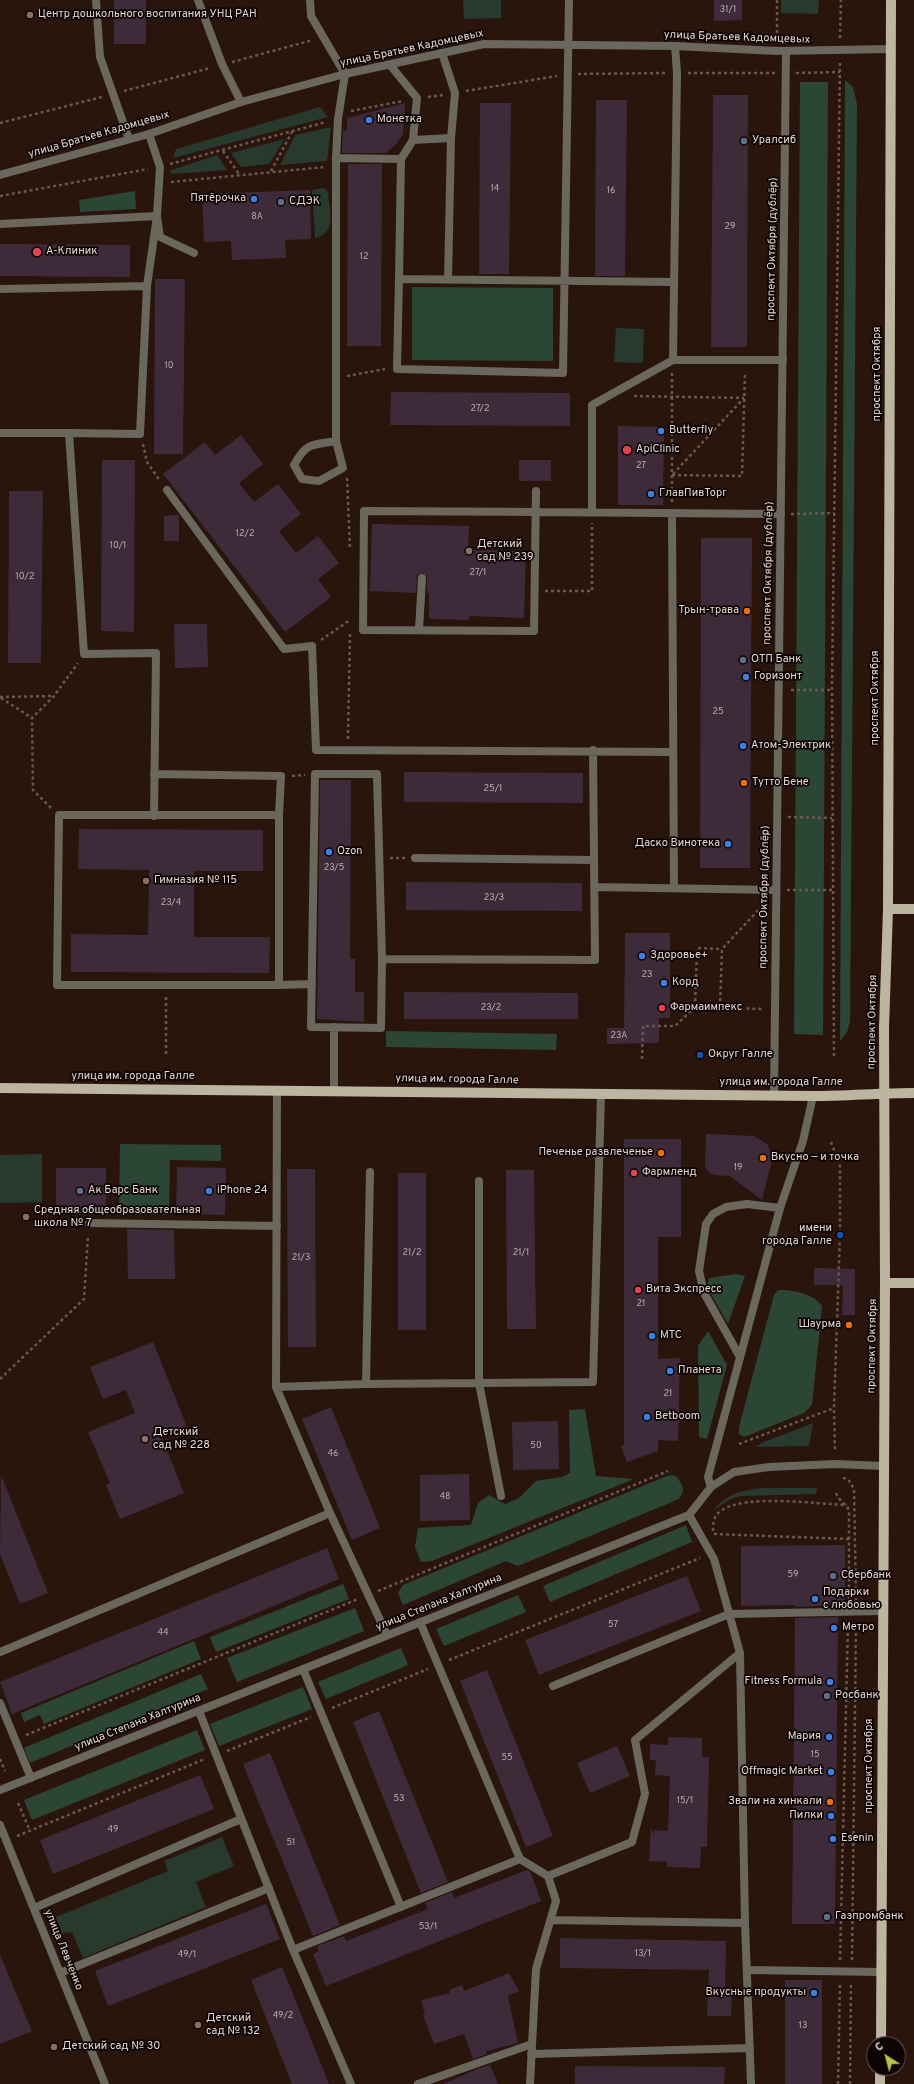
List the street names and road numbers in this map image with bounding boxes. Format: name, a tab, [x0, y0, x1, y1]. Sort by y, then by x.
street label: улица Братьев Кадомцевых	[339, 27, 485, 71]
street label: улица Братьев Кадомцевых	[664, 29, 810, 47]
street label: улица Братьев Кадомцевых	[27, 108, 171, 162]
street label: проспект Октября (дублёр)	[765, 177, 781, 321]
street label: проспект Октября	[871, 327, 885, 421]
street label: проспект Октября (дублёр)	[761, 501, 777, 645]
street label: проспект Октября	[869, 651, 883, 745]
street label: проспект Октября (дублёр)	[757, 825, 773, 969]
street label: проспект Октября	[866, 974, 880, 1070]
street label: улица им. города Галле	[71, 1070, 195, 1084]
street label: улица им. города Галле	[395, 1072, 519, 1088]
street label: улица им. города Галле	[719, 1076, 843, 1090]
street label: проспект Октября	[866, 1298, 880, 1394]
street label: улица Степана Халтурина	[374, 1572, 504, 1634]
street label: улица Степана Халтурина	[73, 1692, 203, 1754]
street label: проспект Октября	[863, 1719, 877, 1813]
street label: улица Левченко	[41, 1908, 85, 1992]

